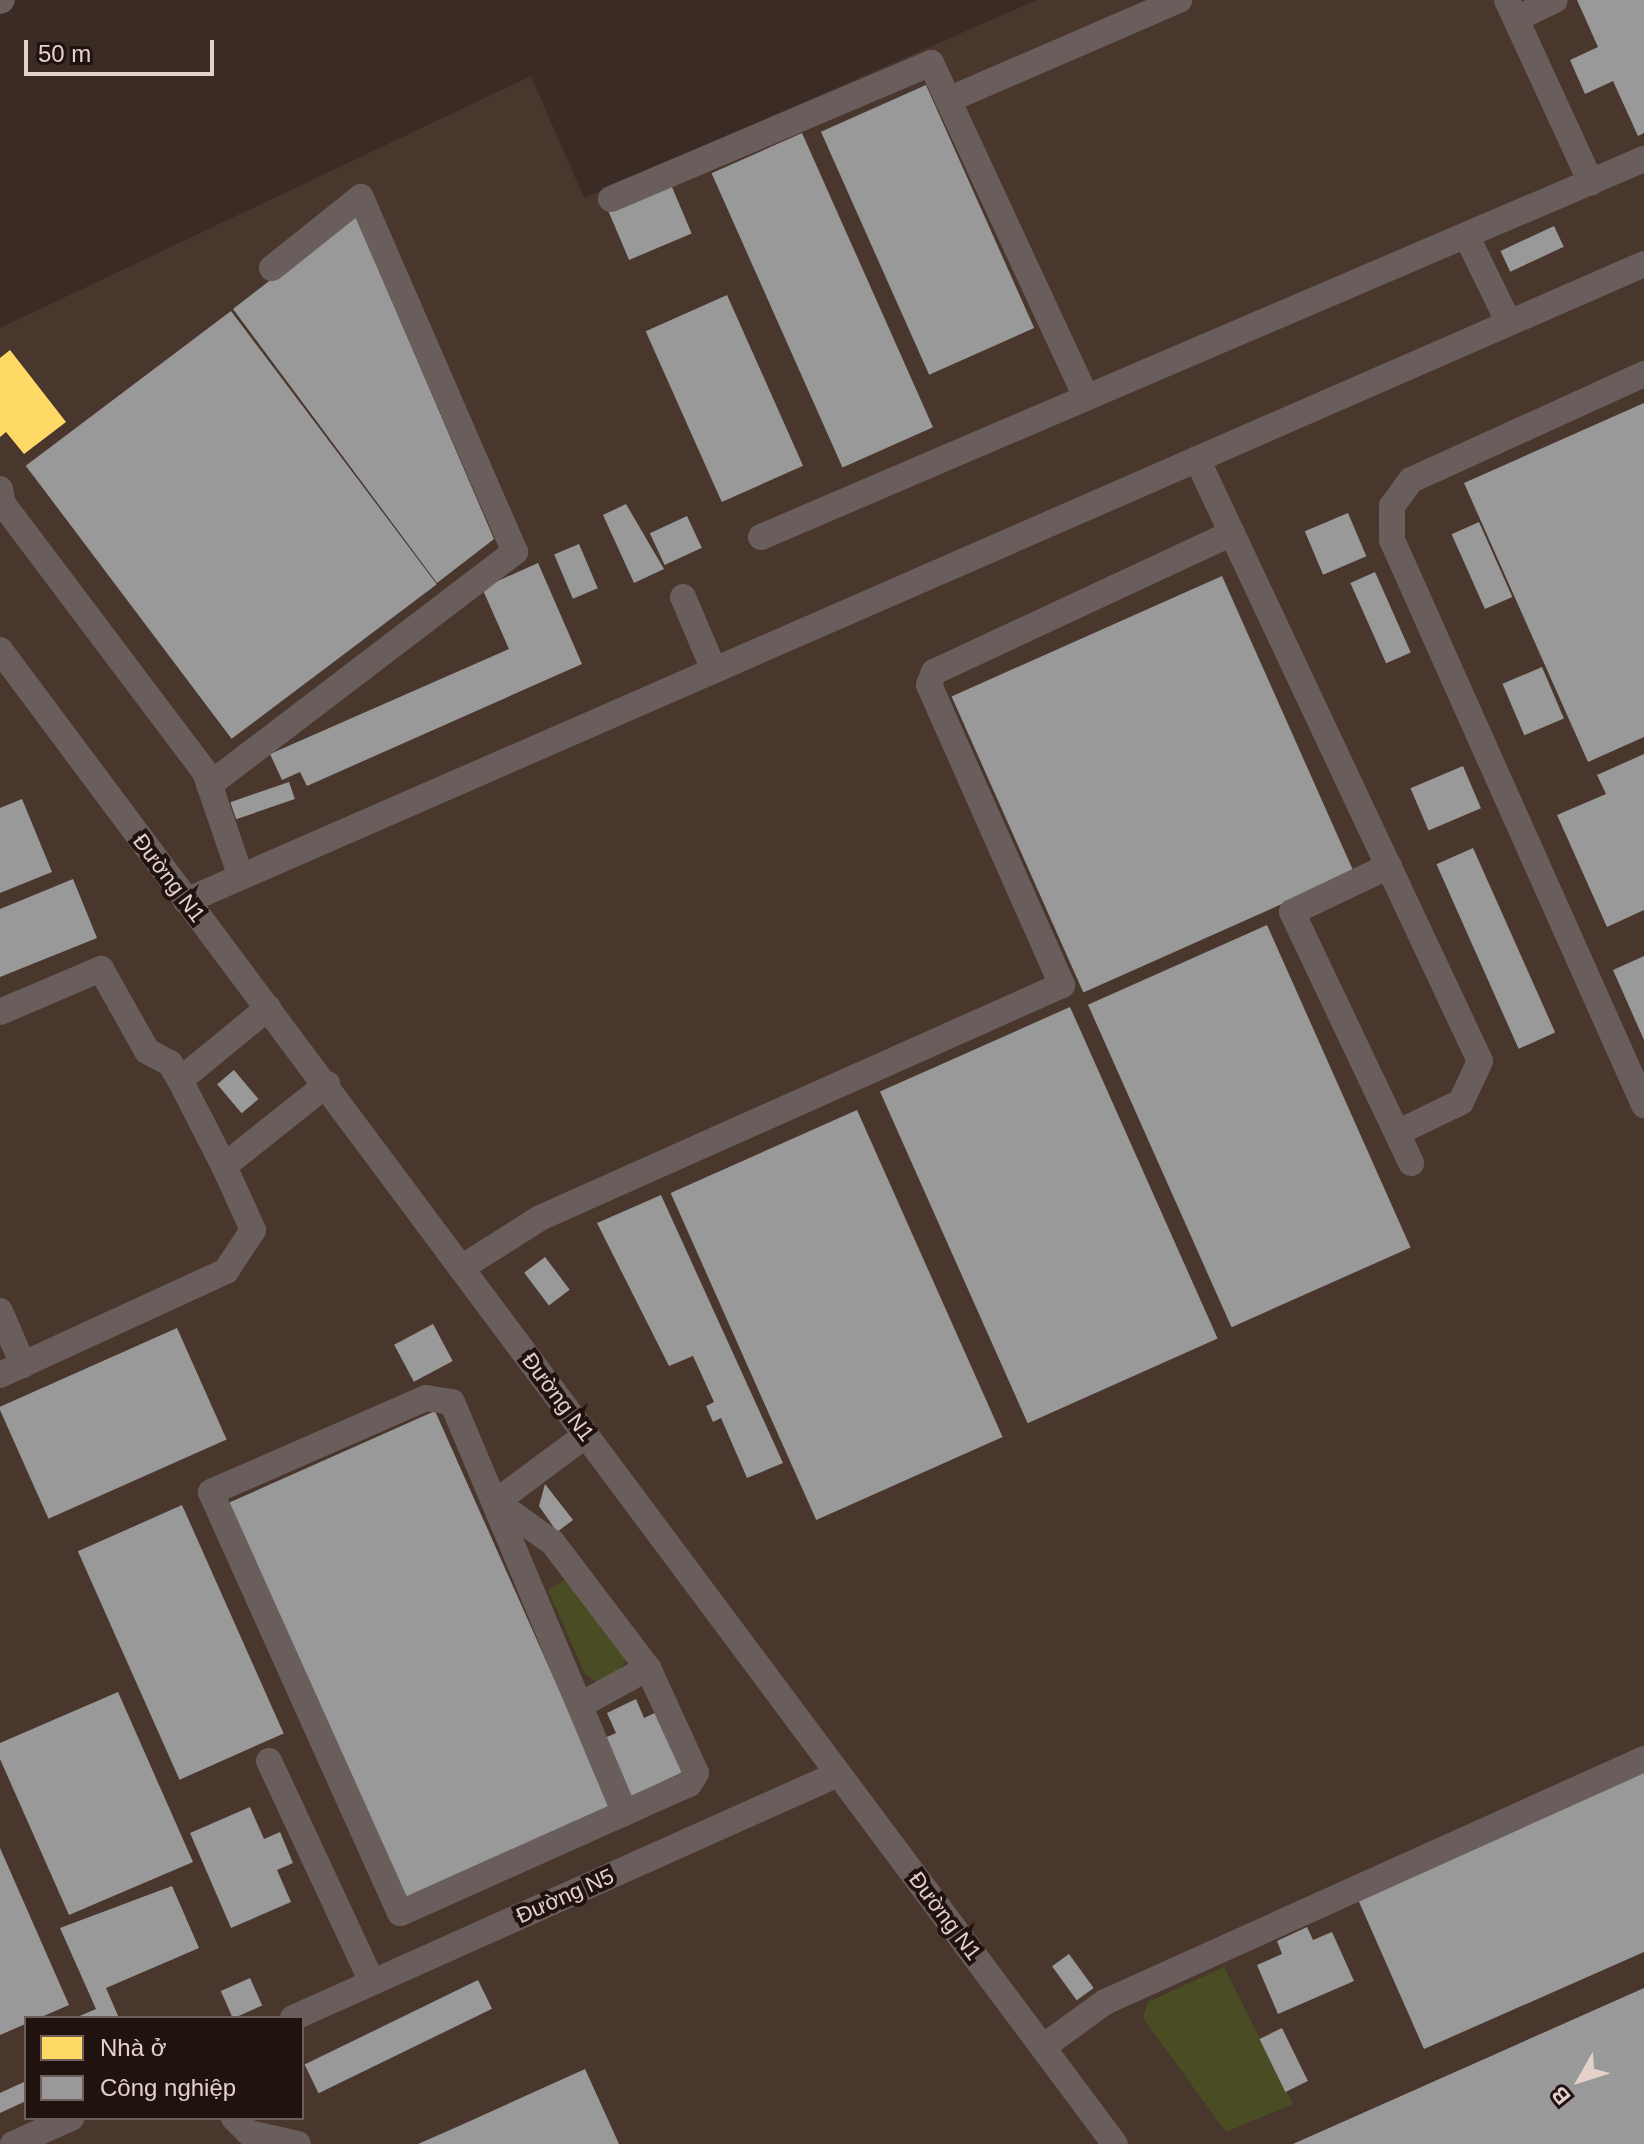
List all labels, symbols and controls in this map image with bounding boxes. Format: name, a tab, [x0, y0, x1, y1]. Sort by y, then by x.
scale bar	[28, 24, 218, 74]
text: 50 m	[38, 40, 91, 67]
street label: Đường N1	[127, 829, 211, 927]
street label: Đường N1	[516, 1348, 600, 1446]
street label: Đường N5	[512, 1863, 618, 1929]
street label: Đường N1	[903, 1867, 987, 1965]
legend	[24, 2016, 304, 2120]
text: Nhà ở	[100, 2034, 166, 2061]
north arrow	[1540, 2040, 1620, 2120]
text: Công nghiệp	[100, 2074, 236, 2101]
text: B	[1546, 2081, 1576, 2109]

